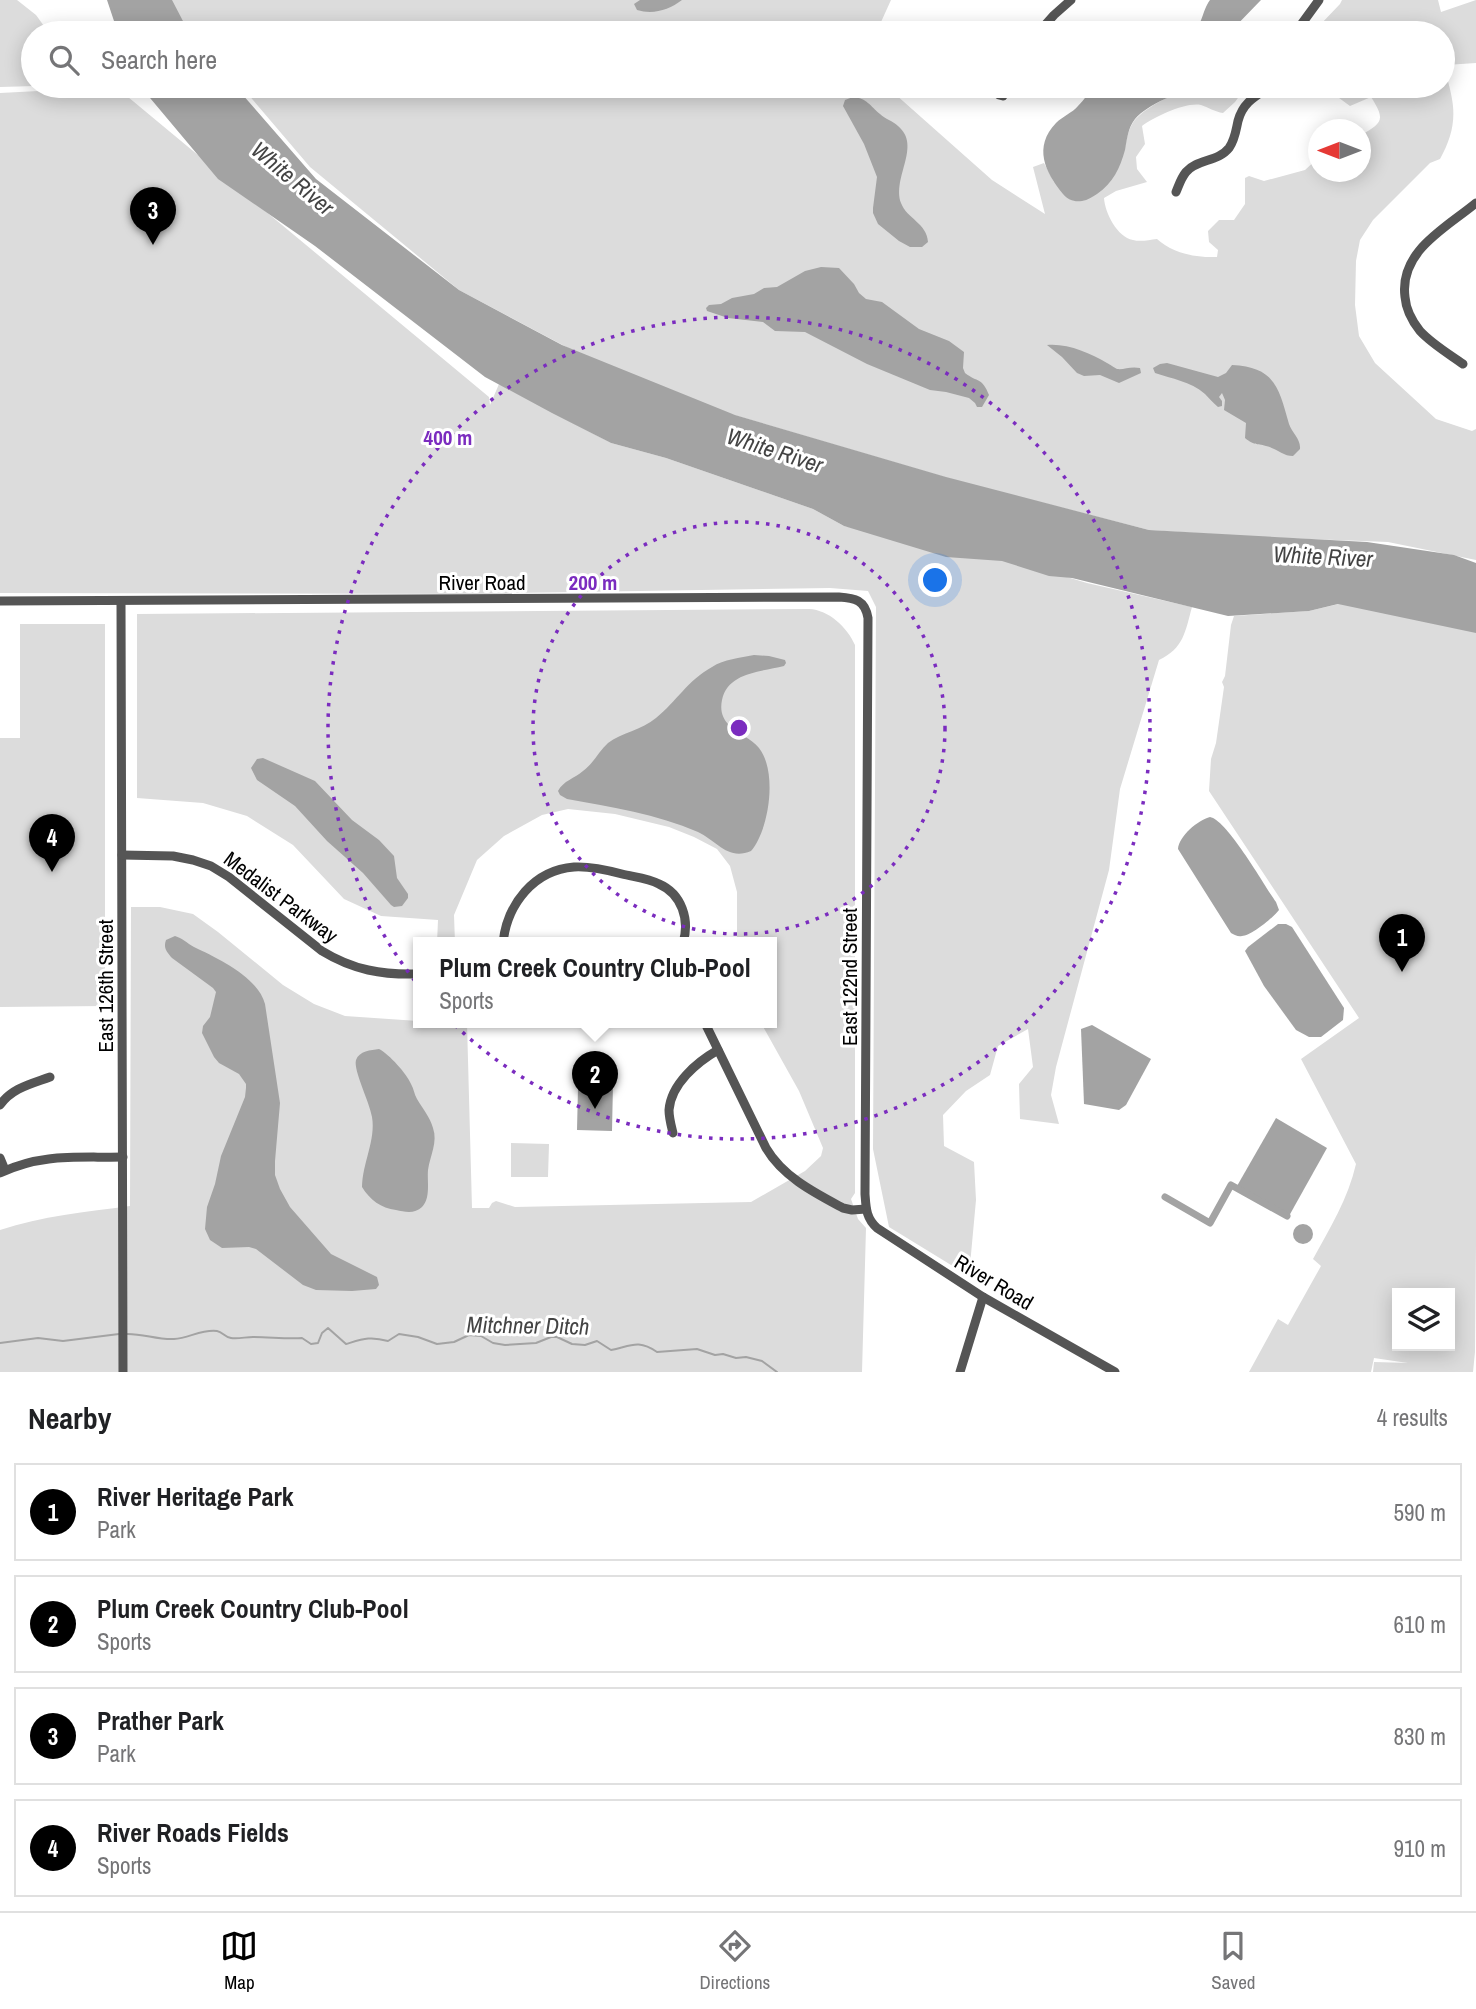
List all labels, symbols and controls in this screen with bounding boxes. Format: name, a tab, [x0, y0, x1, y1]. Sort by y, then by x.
search box	[21, 21, 1455, 98]
icon: search	[45, 41, 83, 79]
text: Search here	[101, 42, 217, 77]
north arrow	[1308, 119, 1371, 182]
water label: White River	[245, 134, 342, 222]
pin: 3	[130, 187, 176, 245]
water label: White River	[723, 420, 828, 480]
text: 400 m	[424, 423, 472, 452]
water label: White River	[1272, 538, 1374, 574]
your location	[918, 563, 952, 597]
street label: River Road	[438, 568, 526, 597]
text: 200 m	[569, 568, 617, 597]
centre of rings	[727, 716, 751, 740]
pin: 4	[29, 814, 75, 872]
street label: Medalist Parkway	[218, 845, 344, 950]
street label: East 122nd Street	[835, 908, 864, 1046]
pin: 1	[1379, 914, 1425, 972]
street label: East 126th Street	[91, 919, 120, 1053]
popup	[413, 937, 777, 1028]
text: Plum Creek Country Club-Pool	[439, 950, 751, 985]
text: Sports	[439, 985, 494, 1016]
pin: 2	[572, 1051, 618, 1109]
street label: River Road	[949, 1247, 1039, 1317]
map controls	[1392, 1288, 1455, 1351]
button: layers	[1392, 1288, 1455, 1351]
water label: Mitchner Ditch	[466, 1308, 590, 1342]
text: Nearby	[28, 1398, 111, 1438]
text: 4 results	[1377, 1402, 1448, 1433]
text: River Heritage Park	[97, 1479, 294, 1514]
text: 1	[48, 1497, 58, 1528]
text: 590 m	[1394, 1497, 1446, 1528]
text: Park	[97, 1514, 136, 1545]
text: Plum Creek Country Club-Pool	[97, 1591, 409, 1626]
text: 2	[48, 1609, 58, 1640]
text: 610 m	[1394, 1609, 1446, 1640]
text: Sports	[97, 1626, 152, 1657]
text: Prather Park	[97, 1703, 224, 1738]
text: 3	[48, 1721, 58, 1752]
text: 830 m	[1394, 1721, 1446, 1752]
text: Park	[97, 1738, 136, 1769]
text: River Roads Fields	[97, 1815, 289, 1850]
text: 4	[48, 1833, 58, 1864]
text: 910 m	[1394, 1833, 1446, 1864]
text: Sports	[97, 1850, 152, 1881]
tab: Map	[220, 1927, 258, 1995]
tab: Directions	[699, 1927, 770, 1995]
tab: Saved	[1211, 1927, 1256, 1995]

